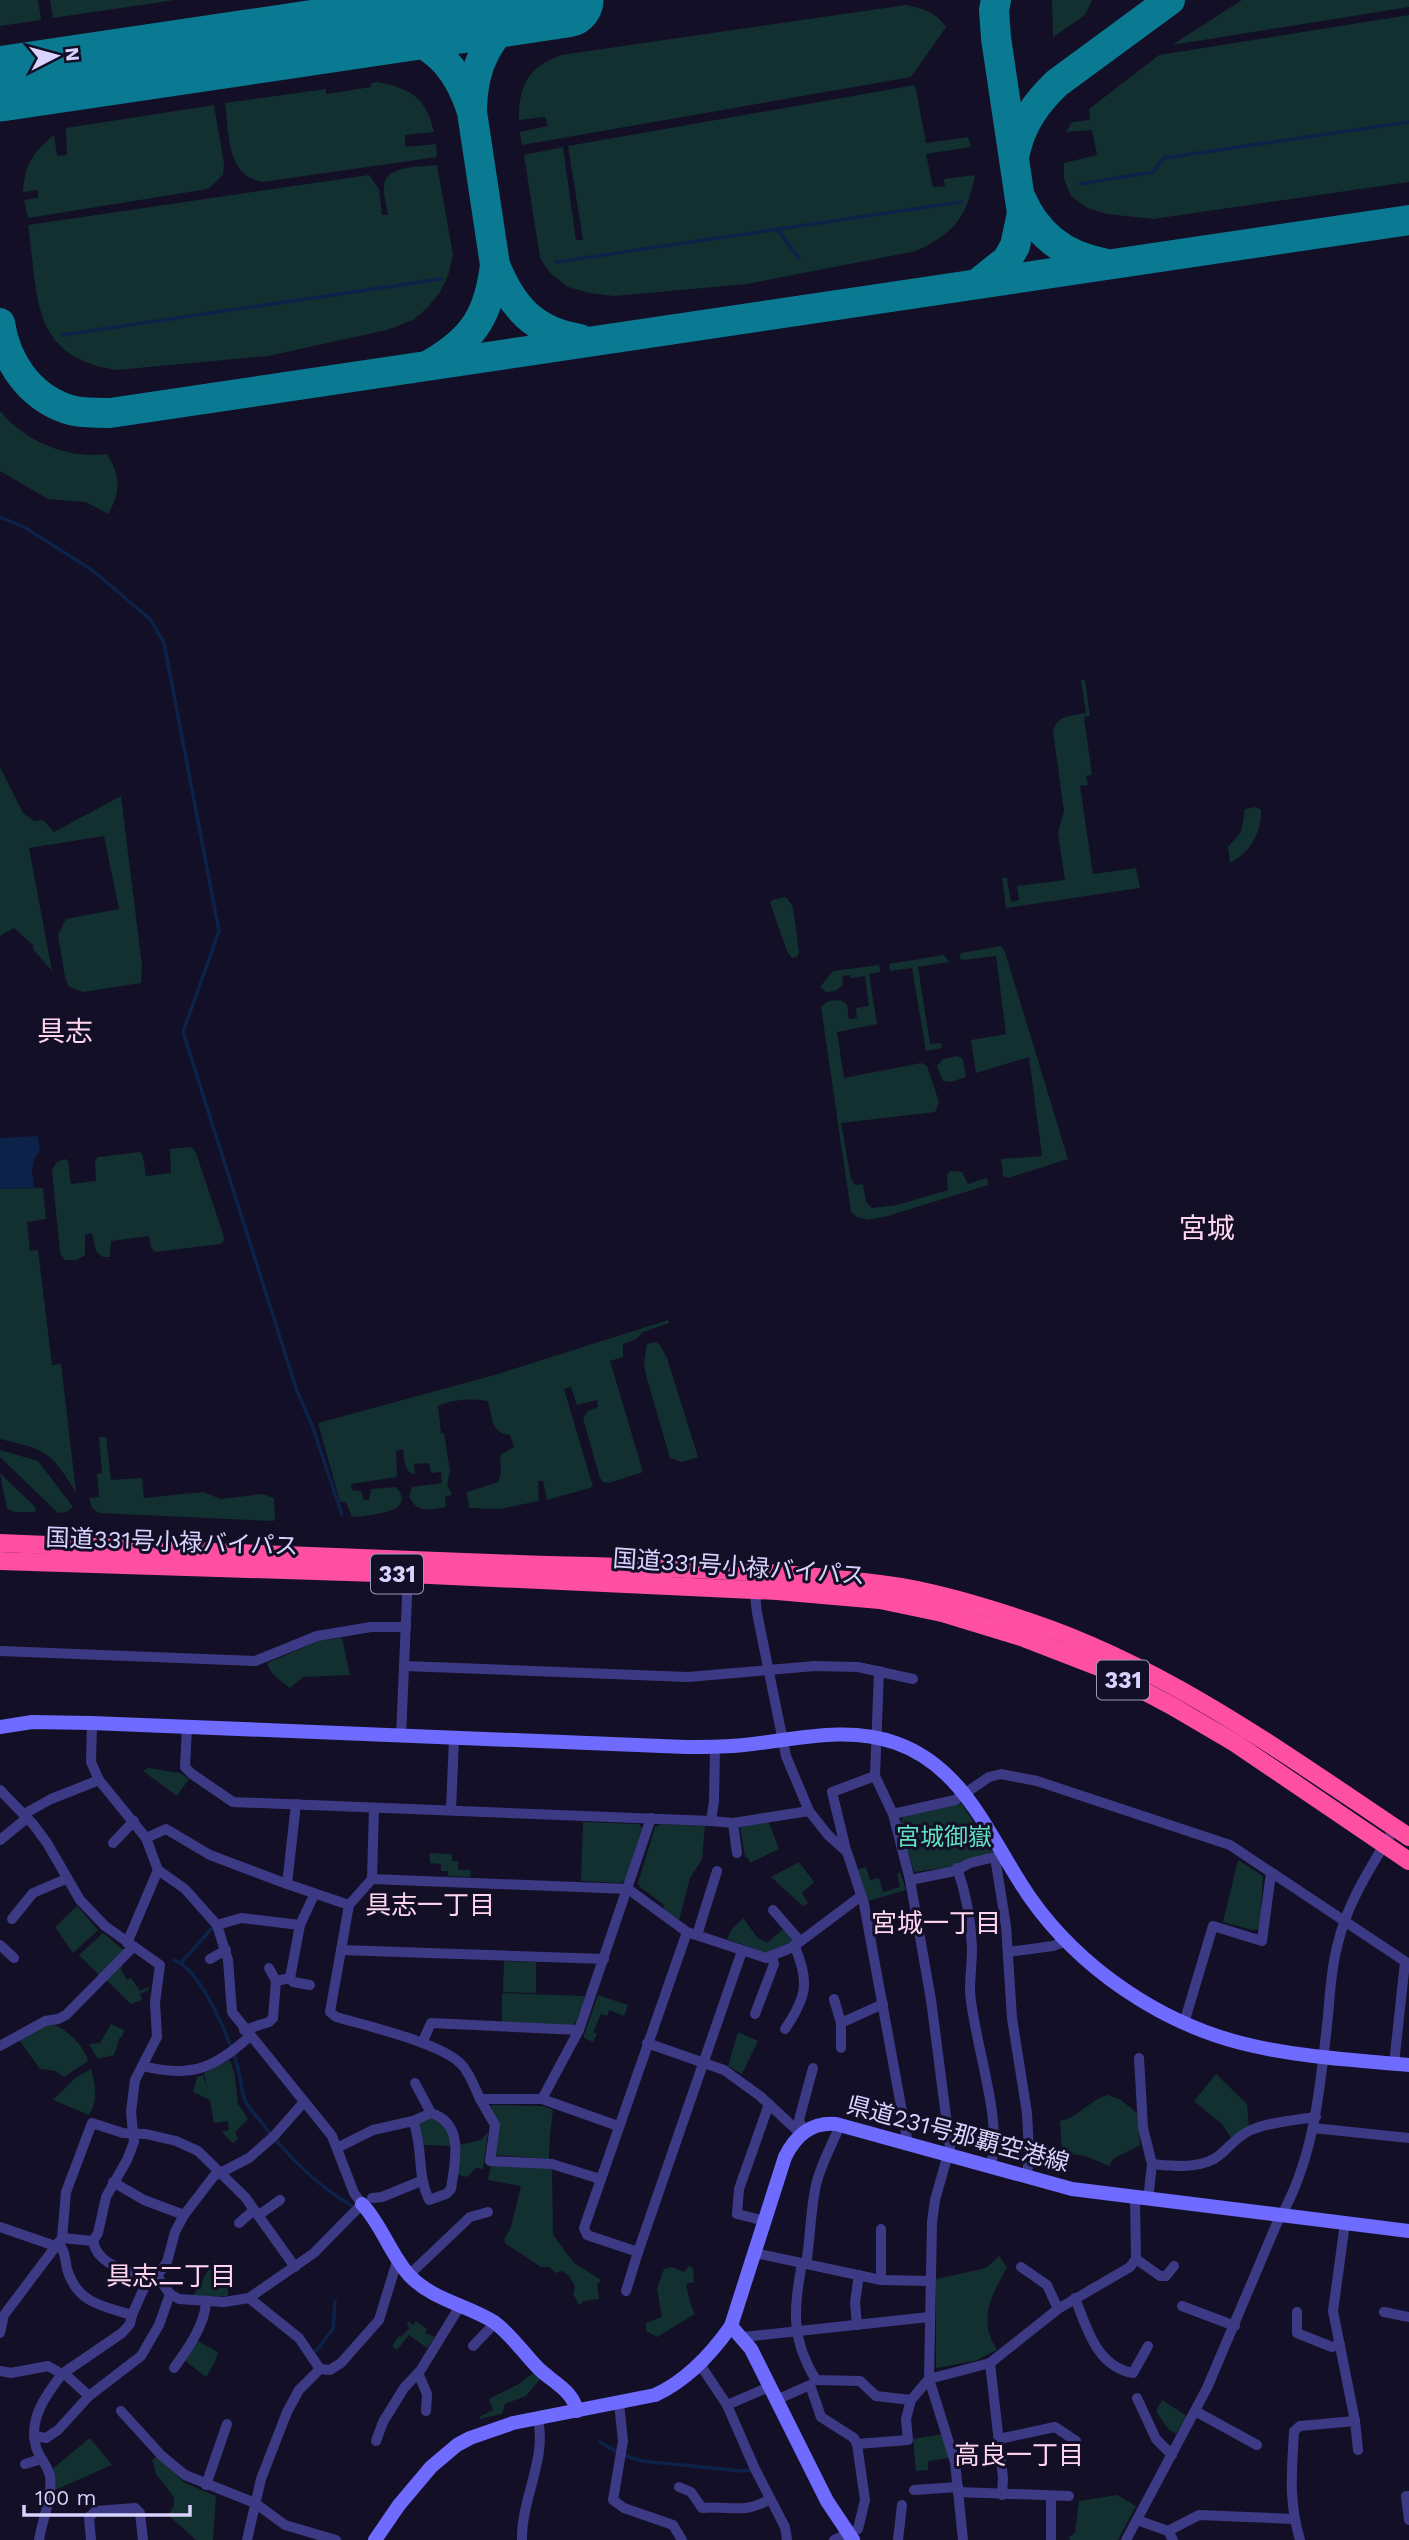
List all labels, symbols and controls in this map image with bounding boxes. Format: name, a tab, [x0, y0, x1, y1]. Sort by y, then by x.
north arrow	[21, 21, 91, 91]
text: N	[60, 46, 85, 62]
district label: 具志	[37, 1015, 93, 1048]
district label: 宮城	[1179, 1212, 1235, 1245]
street label: 国道331号小禄バイパス	[45, 1524, 299, 1560]
street label: 国道331号小禄バイパス	[612, 1544, 866, 1590]
road number: 331	[371, 1554, 423, 1594]
road number: 331	[1097, 1660, 1149, 1700]
park label: 宮城御嶽	[896, 1823, 992, 1851]
district label: 具志一丁目	[365, 1890, 495, 1920]
district label: 宮城一丁目	[871, 1908, 1001, 1938]
street label: 県道231号那覇空港線	[844, 2091, 1072, 2177]
district label: 具志二丁目	[106, 2261, 236, 2291]
district label: 高良一丁目	[954, 2440, 1084, 2470]
scale bar	[24, 2474, 191, 2518]
text: 100 m	[35, 2485, 97, 2510]

